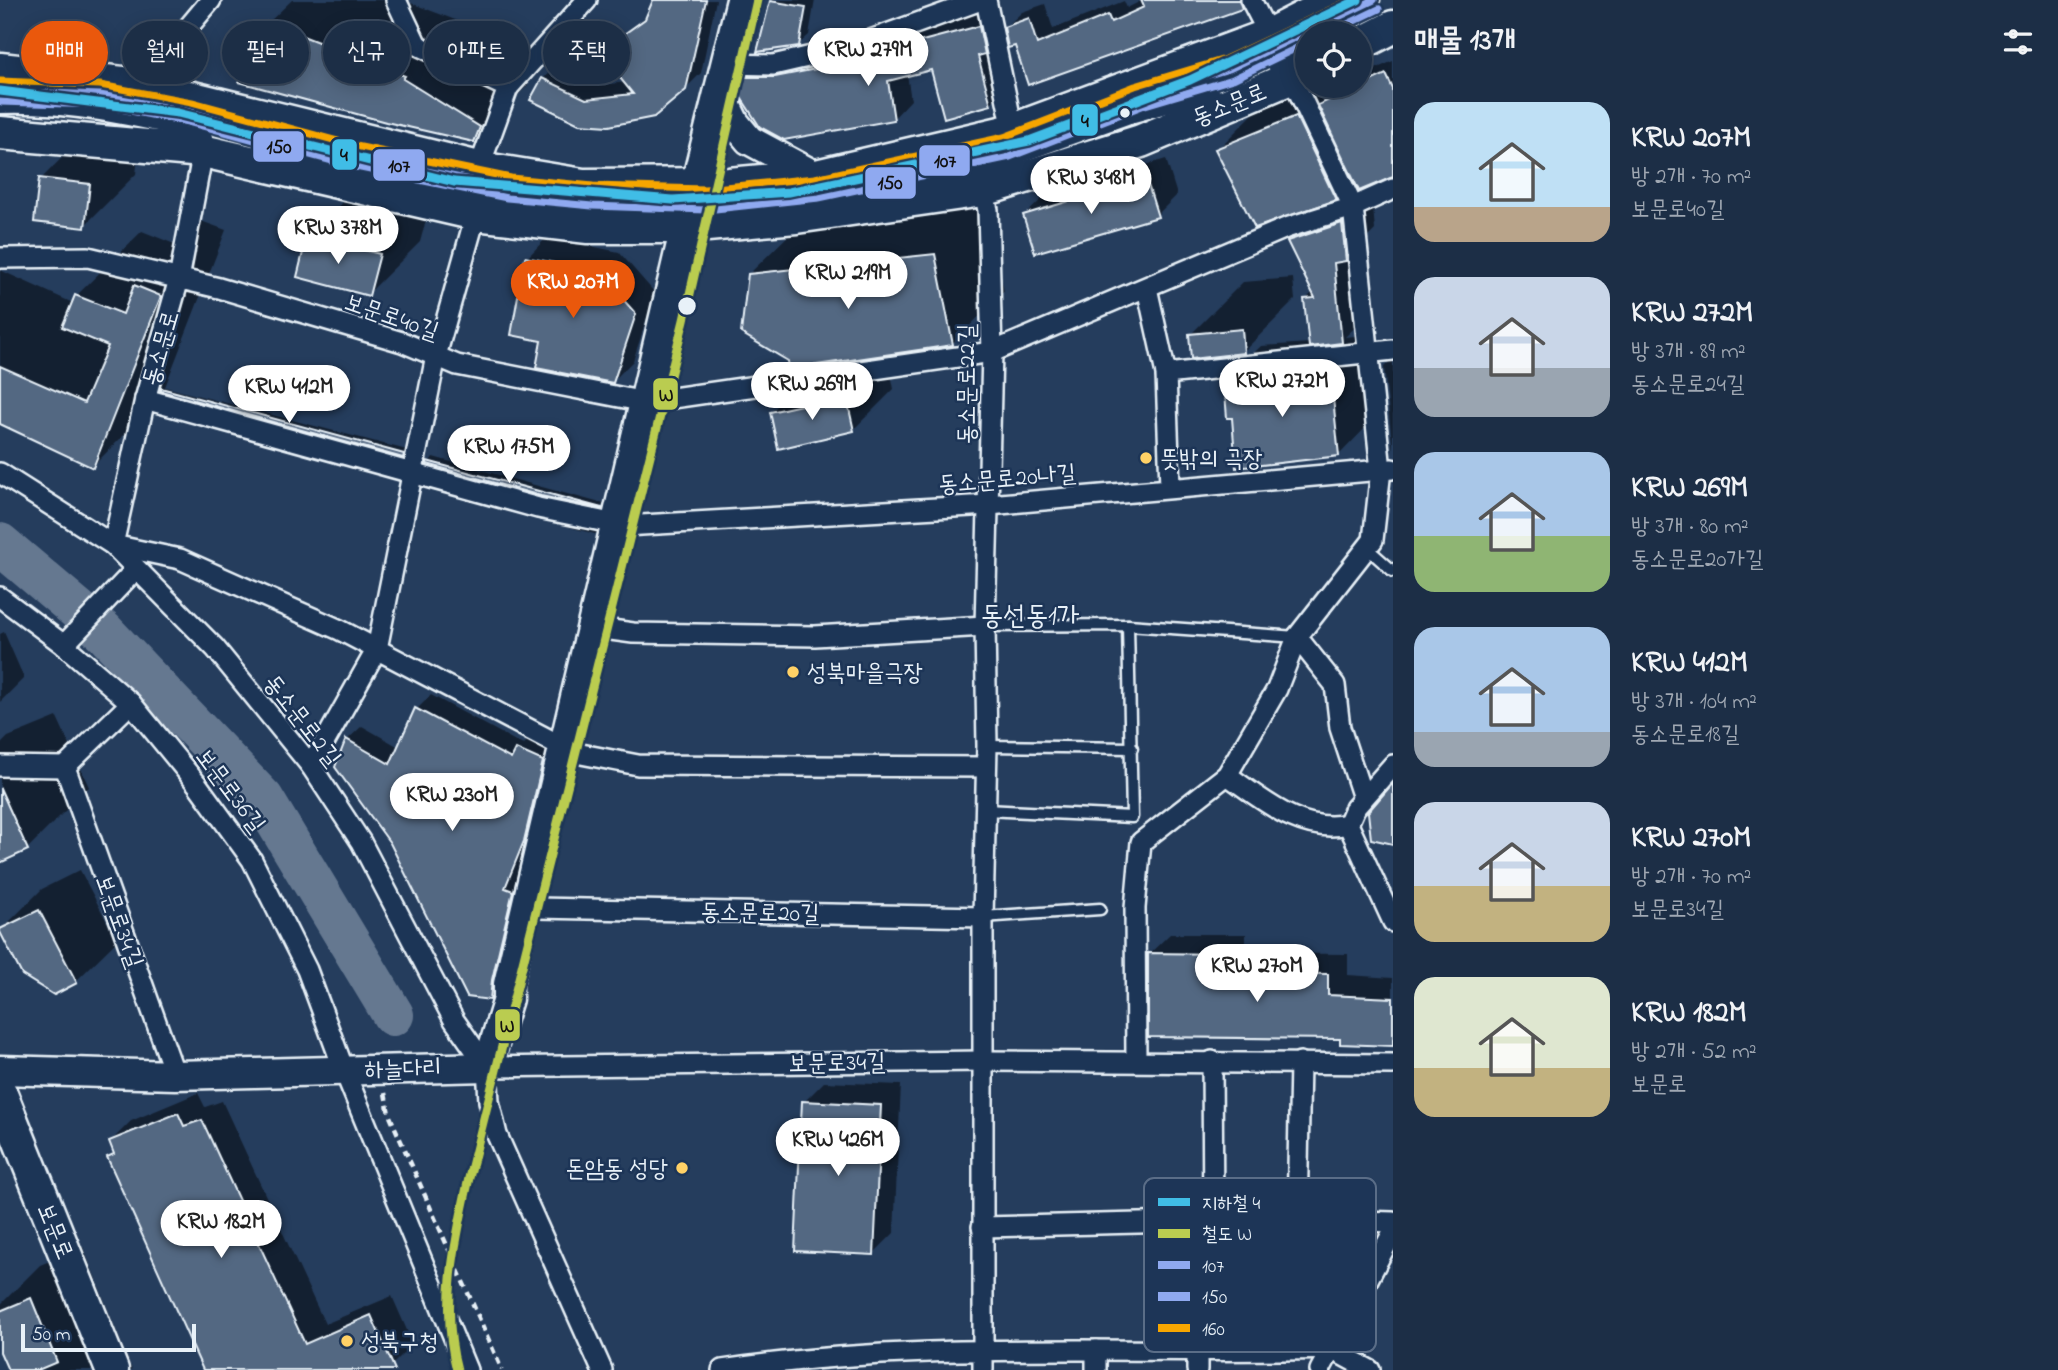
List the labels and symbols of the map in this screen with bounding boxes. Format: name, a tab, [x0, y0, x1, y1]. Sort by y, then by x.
pin: KRW 279M	[796, 28, 940, 88]
street label: 동소문로	[1188, 76, 1272, 137]
line badge: 4	[1071, 103, 1099, 137]
unlabelled marker	[1118, 106, 1132, 120]
text: 4	[1081, 109, 1089, 136]
line badge: 150	[252, 130, 305, 163]
text: 150	[266, 135, 292, 162]
line badge: 4	[331, 138, 358, 171]
text: 4	[340, 143, 348, 170]
line badge: 107	[918, 144, 971, 177]
line badge: 107	[372, 148, 426, 182]
text: 107	[934, 149, 956, 176]
text: 107	[388, 154, 410, 181]
pin: KRW 348M	[1019, 156, 1163, 216]
line badge: 150	[864, 166, 917, 200]
text: 150	[877, 171, 903, 198]
pin: KRW 378M	[266, 206, 410, 266]
pin: KRW 219M	[776, 252, 920, 311]
pin: KRW 207M	[501, 260, 645, 320]
street label: 보문로40길	[339, 286, 443, 351]
unlabelled marker	[676, 295, 698, 317]
street label: 동소문로	[135, 307, 190, 391]
street label: 동소문로22길	[951, 324, 986, 444]
pin: KRW 272M	[1210, 360, 1354, 419]
pin: KRW 269M	[740, 362, 884, 422]
pin: KRW 412M	[217, 366, 361, 425]
line badge: W	[652, 377, 679, 411]
text: W	[659, 383, 674, 410]
pin: KRW 175M	[437, 426, 581, 485]
place label: 뜻밖의 극장	[1160, 443, 1263, 478]
marker: 뜻밖의 극장	[1138, 450, 1154, 466]
street label: 동소문로20나길	[937, 457, 1078, 504]
district label: 동선동1가	[980, 597, 1080, 638]
place label: 성북마을극장	[807, 657, 923, 692]
marker: 성북마을극장	[785, 664, 801, 680]
street label: 동소문로2길	[254, 668, 348, 775]
street label: 보문로36길	[186, 742, 272, 841]
pin: KRW 230M	[380, 774, 524, 833]
street label: 보문로34길	[85, 870, 151, 973]
street label: 동소문로20길	[700, 896, 820, 933]
pin: KRW 270M	[1185, 944, 1329, 1004]
line badge: W	[494, 1008, 521, 1042]
text: W	[500, 1014, 515, 1041]
street label: 보문로34길	[788, 1046, 886, 1083]
street label: 하늘다리	[364, 1052, 442, 1089]
pin: KRW 426M	[766, 1118, 910, 1178]
place label: 돈암동 성당	[565, 1153, 668, 1188]
marker: 돈암동 성당	[674, 1160, 690, 1176]
legend	[1144, 1178, 1376, 1352]
text: 지하철 4	[1202, 1191, 1261, 1218]
street label: 보문로	[27, 1199, 81, 1265]
pin: KRW 182M	[149, 1200, 293, 1260]
text: 철도 W	[1202, 1222, 1252, 1249]
text: 107	[1202, 1254, 1224, 1281]
text: 150	[1202, 1285, 1227, 1312]
text: 160	[1202, 1317, 1225, 1344]
scale bar	[21, 1321, 196, 1353]
place label: 성북구청	[361, 1326, 438, 1361]
marker: 성북구청	[339, 1333, 355, 1349]

